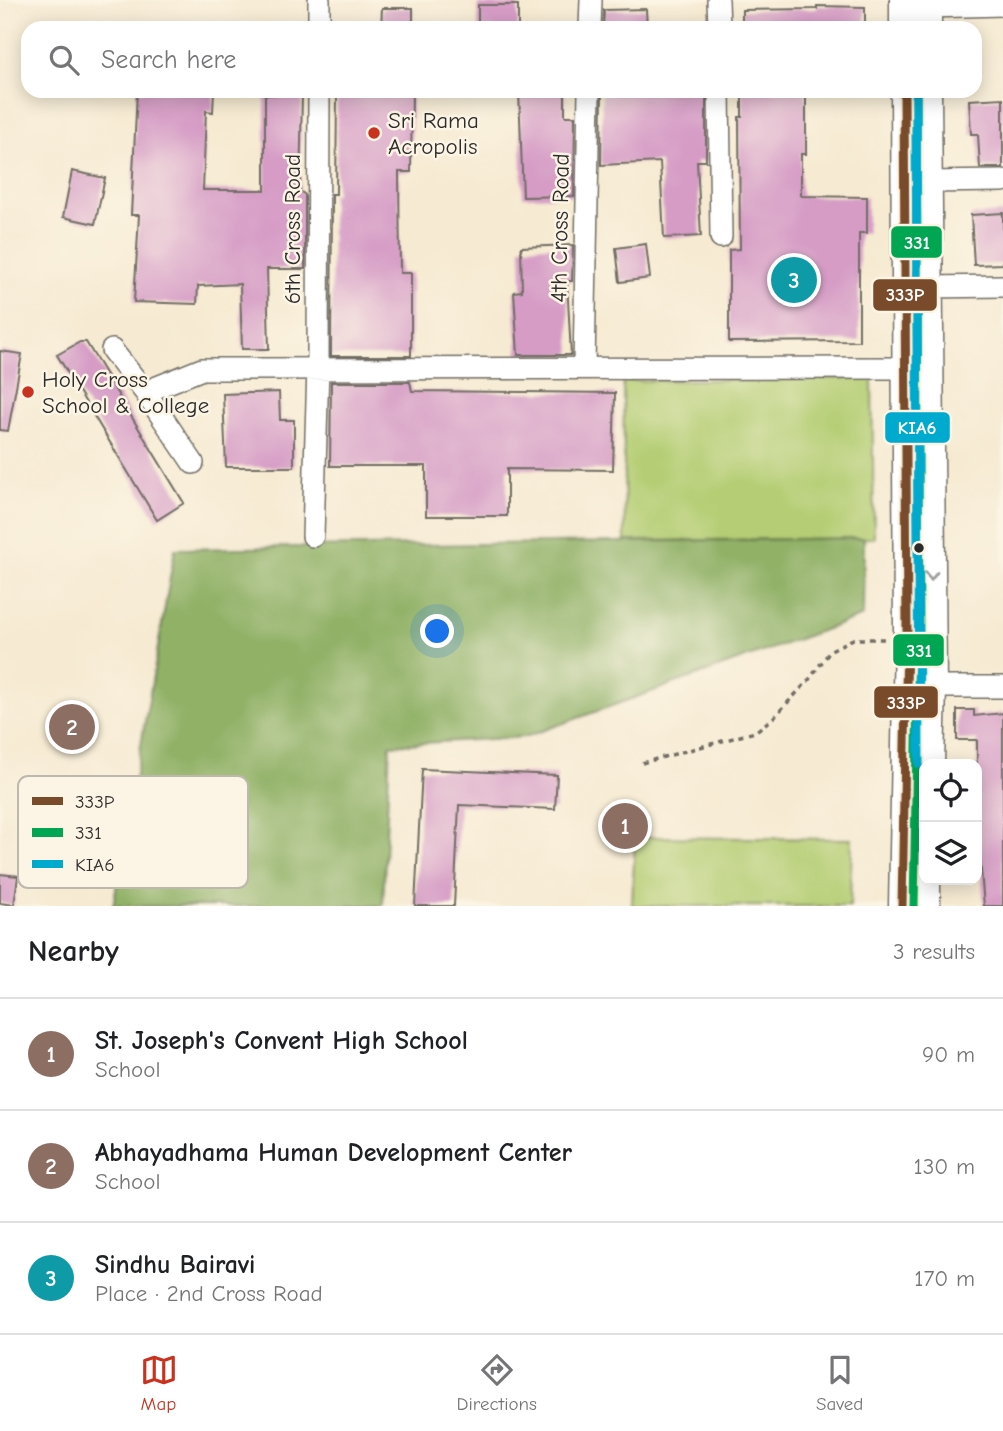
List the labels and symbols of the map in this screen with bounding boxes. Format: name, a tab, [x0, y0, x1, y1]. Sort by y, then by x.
place label: Sri Rama Acropolis	[388, 107, 479, 160]
marker: Sri Rama Acropolis	[366, 125, 382, 141]
street label: 4th Cross Road	[545, 153, 575, 303]
street label: 6th Cross Road	[279, 154, 306, 304]
line badge: 331	[890, 225, 943, 259]
text: 331	[904, 232, 930, 254]
pin: 3	[771, 254, 817, 306]
line badge: 333P	[872, 278, 938, 312]
text: 333P	[886, 284, 925, 306]
place label: Holy Cross School & College	[42, 366, 209, 419]
marker: Holy Cross School & College	[20, 384, 36, 400]
line badge: KIA6	[884, 411, 951, 444]
text: KIA6	[898, 417, 936, 439]
unlabelled marker	[912, 541, 926, 555]
one-way arrow	[923, 571, 939, 581]
your location	[420, 614, 454, 648]
line badge: 331	[892, 633, 945, 667]
text: 331	[906, 640, 932, 662]
line badge: 333P	[873, 685, 939, 719]
text: 333P	[887, 692, 926, 714]
pin: 2	[49, 701, 95, 753]
legend	[18, 776, 248, 888]
text: 333P	[75, 791, 115, 813]
pin: 1	[602, 800, 648, 852]
text: 331	[75, 822, 102, 844]
text: KIA6	[75, 854, 114, 876]

